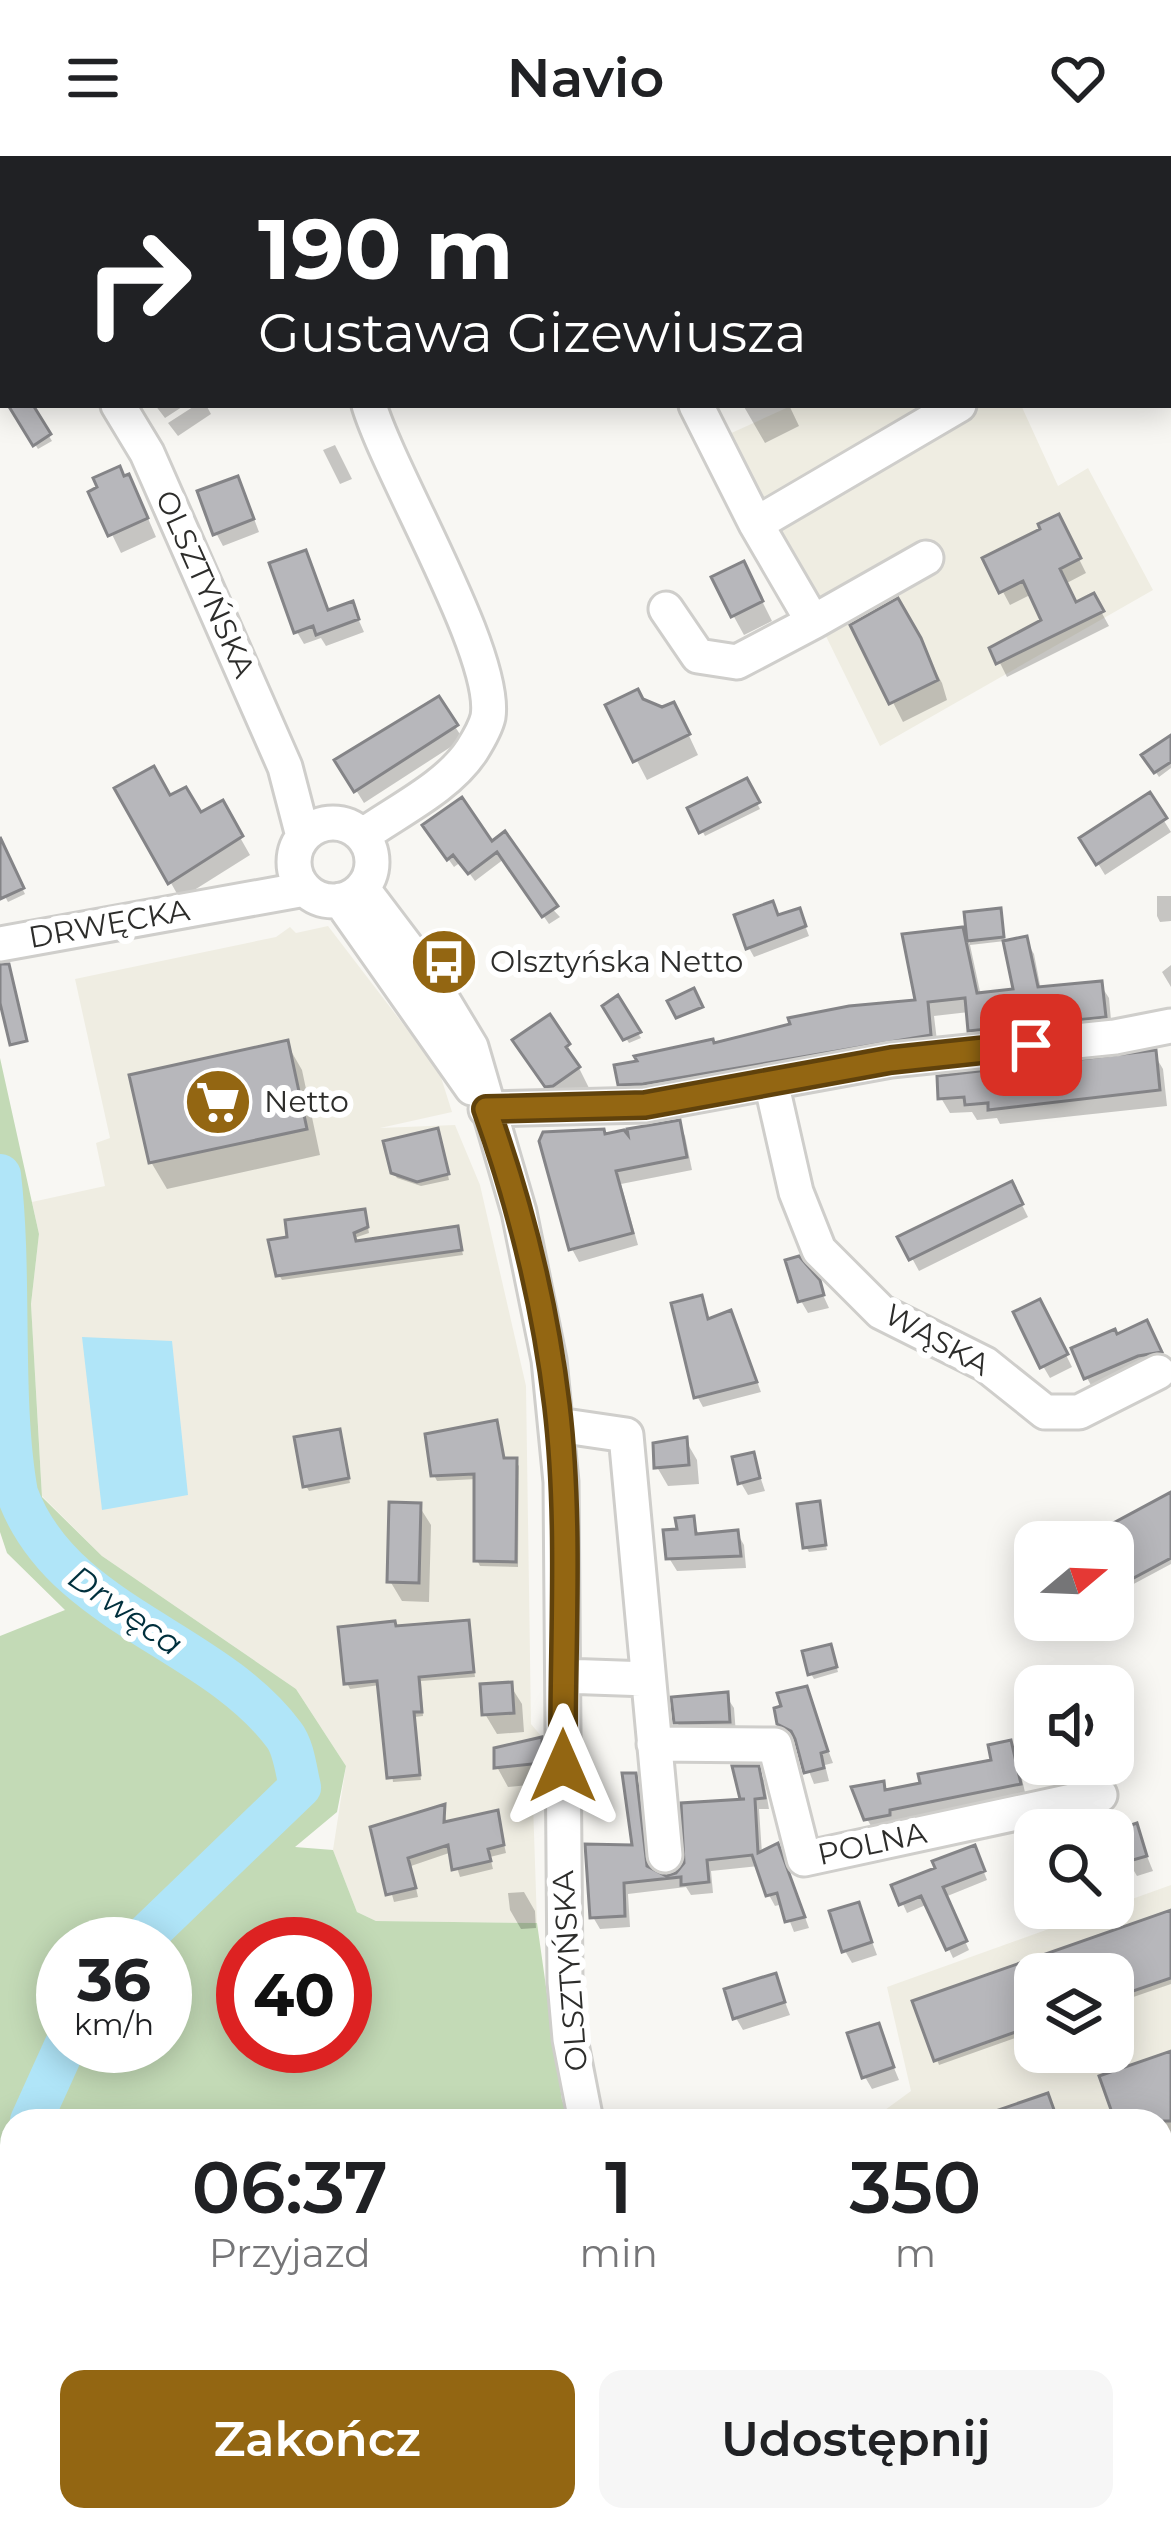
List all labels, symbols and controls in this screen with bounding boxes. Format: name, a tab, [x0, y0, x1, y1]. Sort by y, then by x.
icon: menu	[60, 45, 126, 111]
text: Navio	[507, 45, 664, 111]
icon: heart	[1045, 45, 1111, 111]
text: 190 m	[258, 198, 513, 300]
icon: right	[60, 204, 216, 360]
text: Gustawa Gizewiusza	[258, 300, 807, 366]
street label: OLSZTYŃSKA	[148, 484, 263, 684]
street label: DRWĘCKA	[26, 891, 193, 956]
bus stop icon: Olsztyńska Netto	[409, 927, 479, 997]
place label: Olsztyńska Netto	[490, 943, 743, 980]
pin	[980, 994, 1082, 1096]
icon: arrive	[998, 1012, 1064, 1078]
supermarket icon: Netto	[183, 1067, 253, 1137]
place label: Netto	[264, 1083, 349, 1120]
street label: WĄSKA	[878, 1296, 997, 1384]
north arrow	[1014, 1521, 1134, 1641]
map controls	[1014, 1521, 1134, 2073]
water label: Drwęca	[61, 1556, 191, 1664]
button: sound	[1014, 1665, 1134, 1785]
position arrow	[500, 1703, 626, 1829]
button: search	[1014, 1809, 1134, 1929]
street label: POLNA	[814, 1814, 930, 1873]
street label: OLSZTYŃSKA	[544, 1869, 595, 2073]
speed limit sign: 40	[216, 1917, 372, 2073]
text: 36	[77, 1943, 151, 2016]
button: layers	[1014, 1953, 1134, 2073]
text: km/h	[74, 2006, 154, 2043]
text: 06:37	[192, 2143, 388, 2231]
text: 1	[605, 2143, 632, 2231]
text: 350	[850, 2143, 981, 2231]
text: Przyjazd	[209, 2229, 371, 2277]
text: min	[580, 2229, 658, 2277]
text: m	[895, 2229, 936, 2277]
button: Zakończ	[60, 2370, 575, 2508]
button: Udostępnij	[599, 2370, 1113, 2508]

